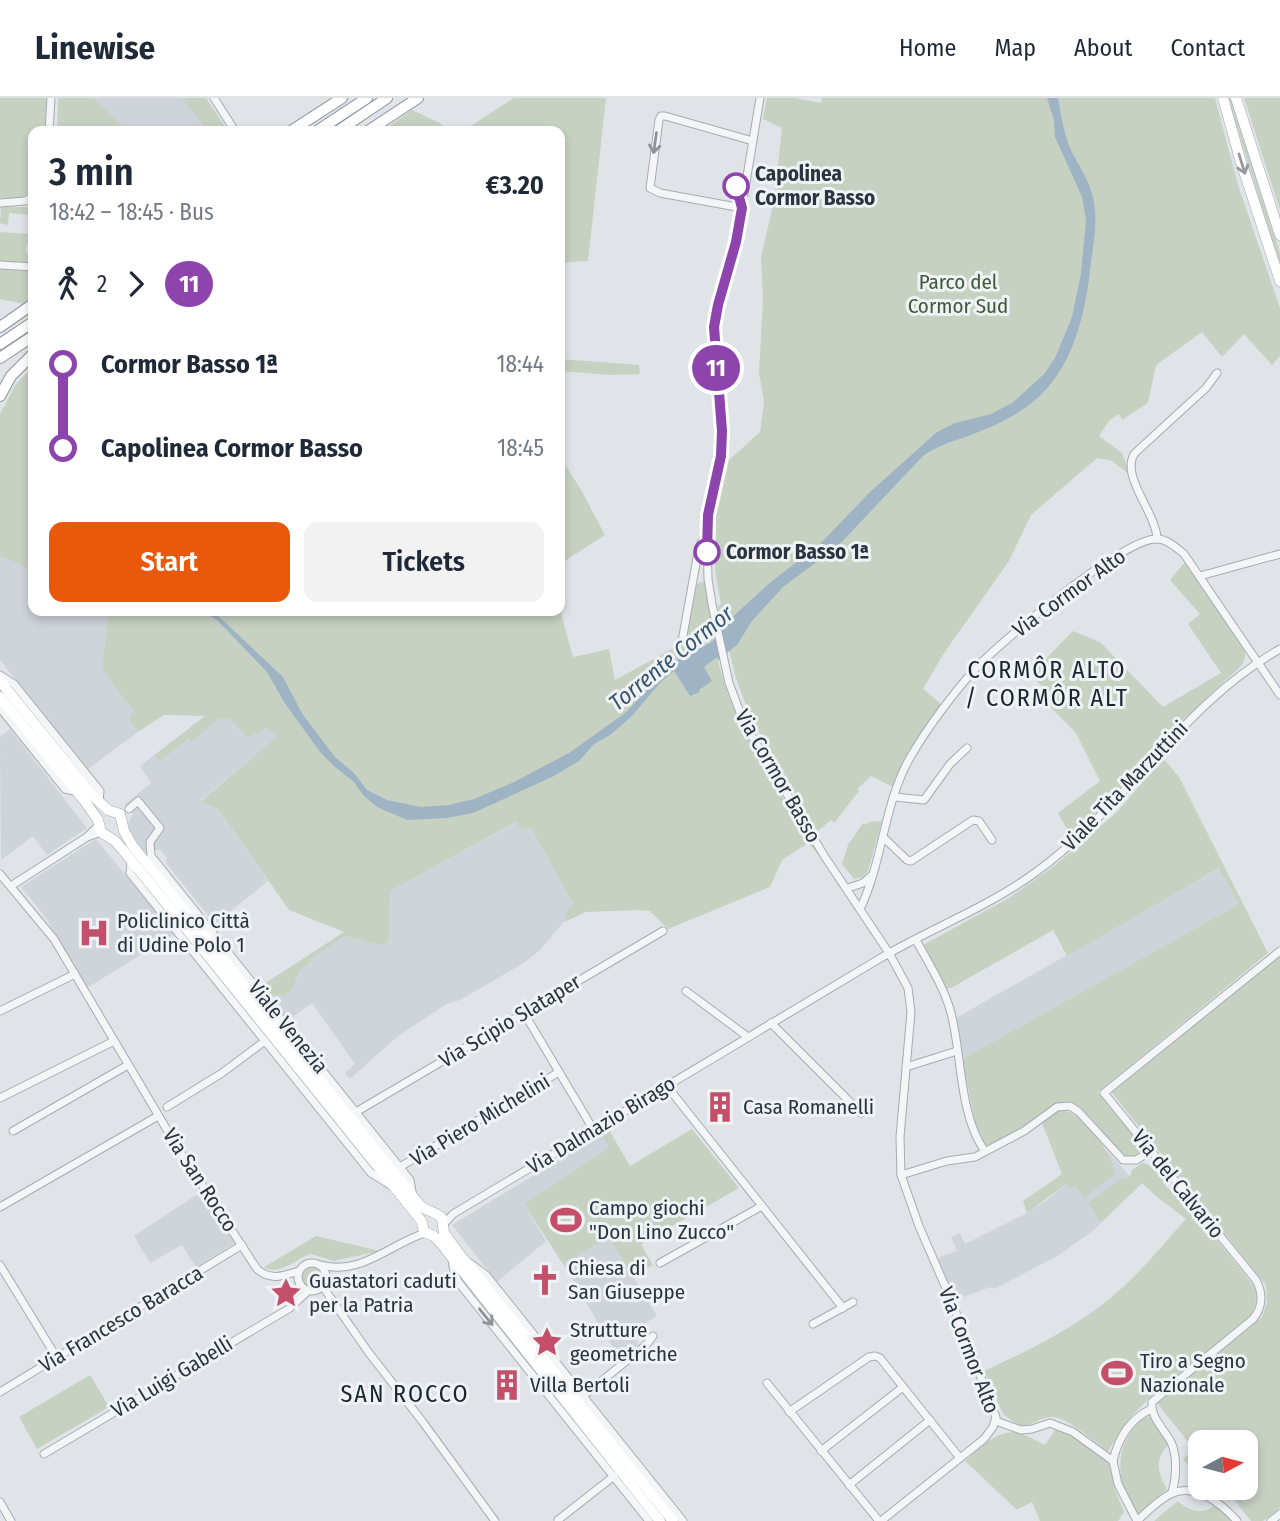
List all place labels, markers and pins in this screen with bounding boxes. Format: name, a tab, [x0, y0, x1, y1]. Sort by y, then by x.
place label: Capolinea Cormor Basso	[755, 161, 875, 211]
marker: Capolinea Cormor Basso	[723, 173, 749, 199]
marker: Cormor Basso 1ª	[694, 539, 720, 565]
place label: Cormor Basso 1ª	[726, 539, 869, 565]
place label: Policlinico Città di Udine Polo 1	[117, 908, 250, 958]
hospital icon: Policlinico Città di Udine Polo 1	[77, 916, 111, 950]
building icon: Casa Romanelli	[703, 1090, 737, 1124]
place label: Casa Romanelli	[743, 1094, 874, 1120]
place label: Campo giochi "Don Lino Zucco"	[589, 1195, 734, 1245]
sports icon: Campo giochi "Don Lino Zucco"	[549, 1203, 583, 1237]
place label: Chiesa di San Giuseppe	[568, 1255, 685, 1305]
church icon: Chiesa di San Giuseppe	[528, 1263, 562, 1297]
place label: Guastatori caduti per la Patria	[309, 1268, 457, 1318]
place icon: Guastatori caduti per la Patria	[269, 1276, 303, 1310]
place label: Strutture geometriche	[570, 1317, 677, 1367]
place icon: Strutture geometriche	[530, 1325, 564, 1359]
place label: Tiro a Segno Nazionale	[1140, 1348, 1246, 1398]
sports icon: Tiro a Segno Nazionale	[1100, 1356, 1134, 1390]
building icon: Villa Bertoli	[490, 1368, 524, 1402]
place label: Villa Bertoli	[530, 1372, 630, 1398]

